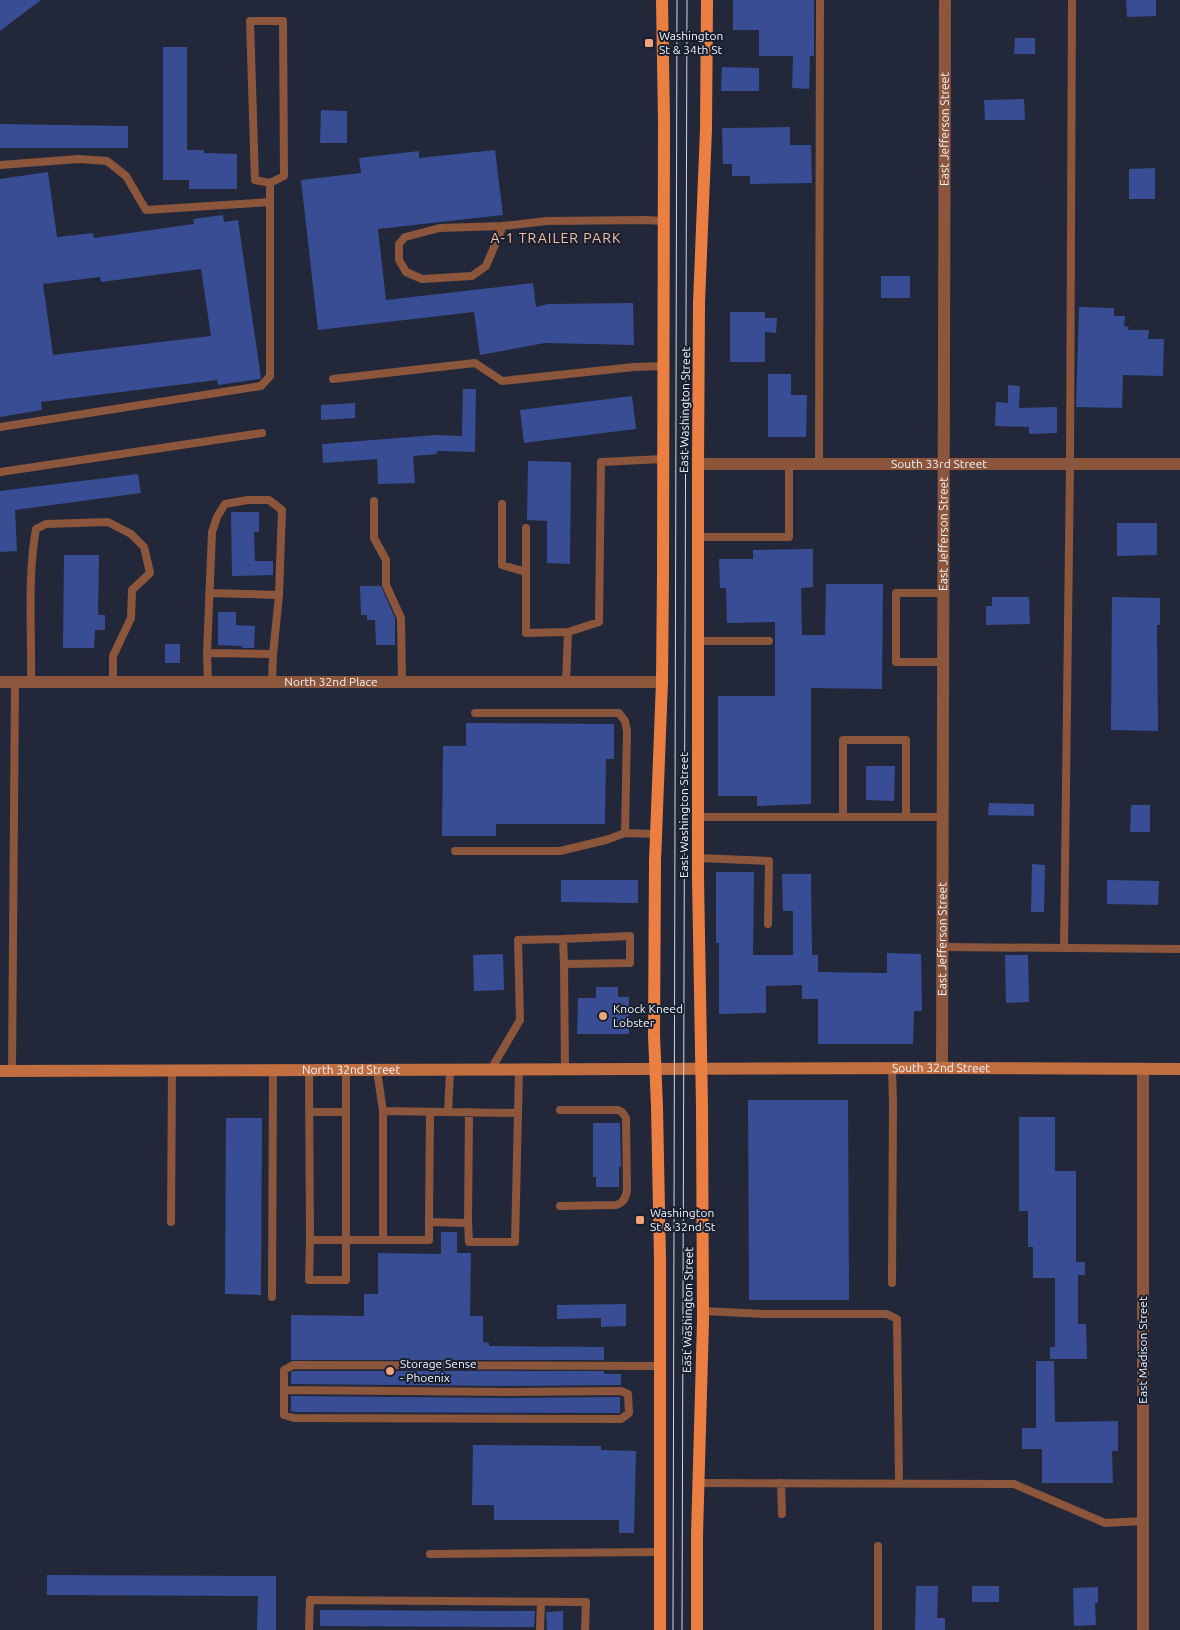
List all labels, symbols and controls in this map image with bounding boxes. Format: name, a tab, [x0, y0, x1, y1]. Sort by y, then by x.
place label: Washington St & 34th St	[659, 29, 723, 56]
marker: Washington St & 34th St	[643, 37, 655, 49]
street label: East Jefferson Street	[937, 72, 951, 186]
district label: A-1 TRAILER PARK	[491, 230, 621, 246]
street label: East Washington Street	[677, 347, 692, 473]
street label: South 33rd Street	[891, 457, 987, 470]
street label: East Jefferson Street	[936, 477, 950, 591]
street label: North 32nd Place	[284, 675, 378, 688]
street label: East Washington Street	[677, 752, 690, 878]
street label: East Jefferson Street	[935, 882, 949, 996]
place label: Knock Kneed Lobster	[613, 1002, 683, 1029]
marker: Knock Kneed Lobster	[597, 1010, 609, 1022]
street label: South 32nd Street	[892, 1061, 990, 1074]
street label: North 32nd Street	[302, 1063, 400, 1076]
place label: Washington St & 32nd St	[650, 1206, 716, 1233]
marker: Washington St & 32nd St	[634, 1214, 646, 1226]
street label: East Washington Street	[680, 1247, 695, 1373]
street label: East Madison Street	[1136, 1296, 1149, 1404]
place label: Storage Sense - Phoenix	[400, 1357, 477, 1384]
marker: Storage Sense - Phoenix	[384, 1365, 396, 1377]

